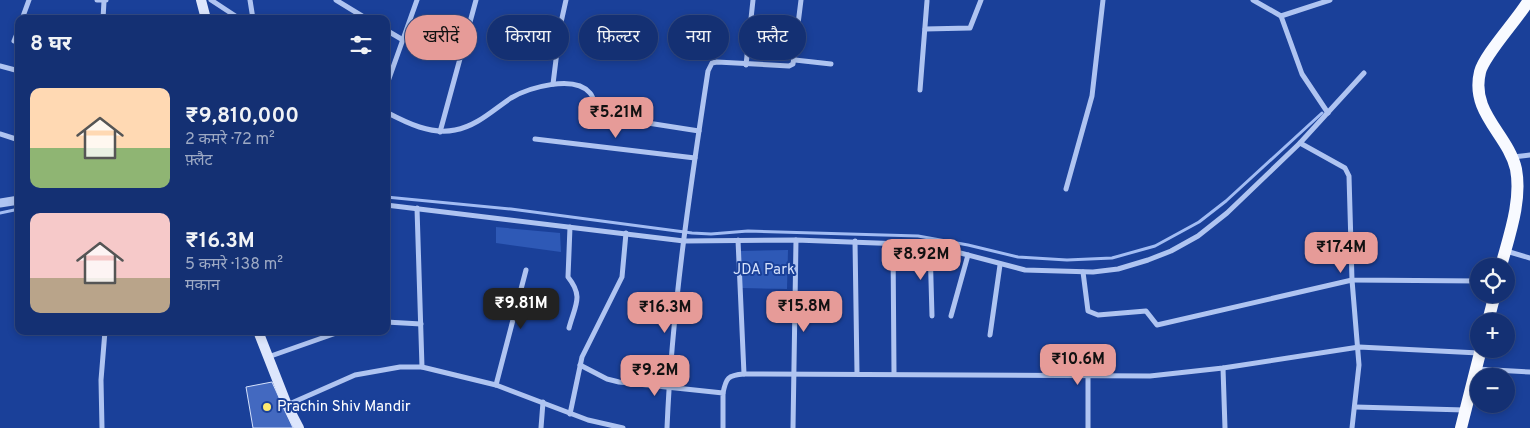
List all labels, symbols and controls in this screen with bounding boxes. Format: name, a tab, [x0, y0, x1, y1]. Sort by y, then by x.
chip: खरीदें	[405, 15, 477, 60]
chip: किराया	[487, 15, 569, 60]
chip: फ़िल्टर	[579, 15, 658, 60]
chip: नया	[668, 15, 729, 60]
chip: फ़्लैट	[739, 15, 806, 60]
text: 8 घर	[30, 31, 71, 58]
icon: filters	[347, 31, 375, 59]
pin: ₹5.21M	[575, 96, 657, 139]
text: ₹9,810,000	[185, 103, 299, 130]
text: ₹5.21M	[589, 103, 643, 123]
icon: home	[70, 108, 130, 168]
text: 2 कमरे · 72 m²	[185, 130, 275, 150]
text: फ़्लैट	[185, 151, 213, 171]
text: ₹16.3M	[185, 228, 255, 255]
pin: ₹17.4M	[1300, 232, 1382, 274]
icon: home	[70, 233, 130, 293]
pin: ₹8.92M	[880, 238, 962, 281]
text: ₹17.4M	[1316, 238, 1366, 258]
text: ₹8.92M	[893, 245, 949, 265]
text: 5 कमरे · 138 m²	[185, 255, 283, 275]
map controls	[1470, 258, 1515, 413]
button: locate	[1470, 258, 1515, 303]
park label: JDA Park	[733, 261, 795, 280]
text: मकान	[185, 276, 220, 296]
pin: ₹9.81M	[480, 288, 562, 330]
pin: ₹15.8M	[763, 290, 845, 333]
pin: ₹16.3M	[624, 292, 706, 334]
text: ₹9.81M	[494, 294, 548, 314]
text: ₹15.8M	[777, 297, 831, 317]
text: ₹16.3M	[638, 298, 692, 318]
button: +	[1470, 313, 1515, 358]
pin: ₹10.6M	[1037, 344, 1119, 386]
text: ₹10.6M	[1051, 350, 1105, 370]
pin: ₹9.2M	[620, 354, 690, 397]
text: ₹9.2M	[632, 361, 678, 381]
button: −	[1470, 368, 1515, 413]
place label: Prachin Shiv Mandir	[277, 398, 411, 417]
marker: Prachin Shiv Mandir	[261, 401, 273, 413]

